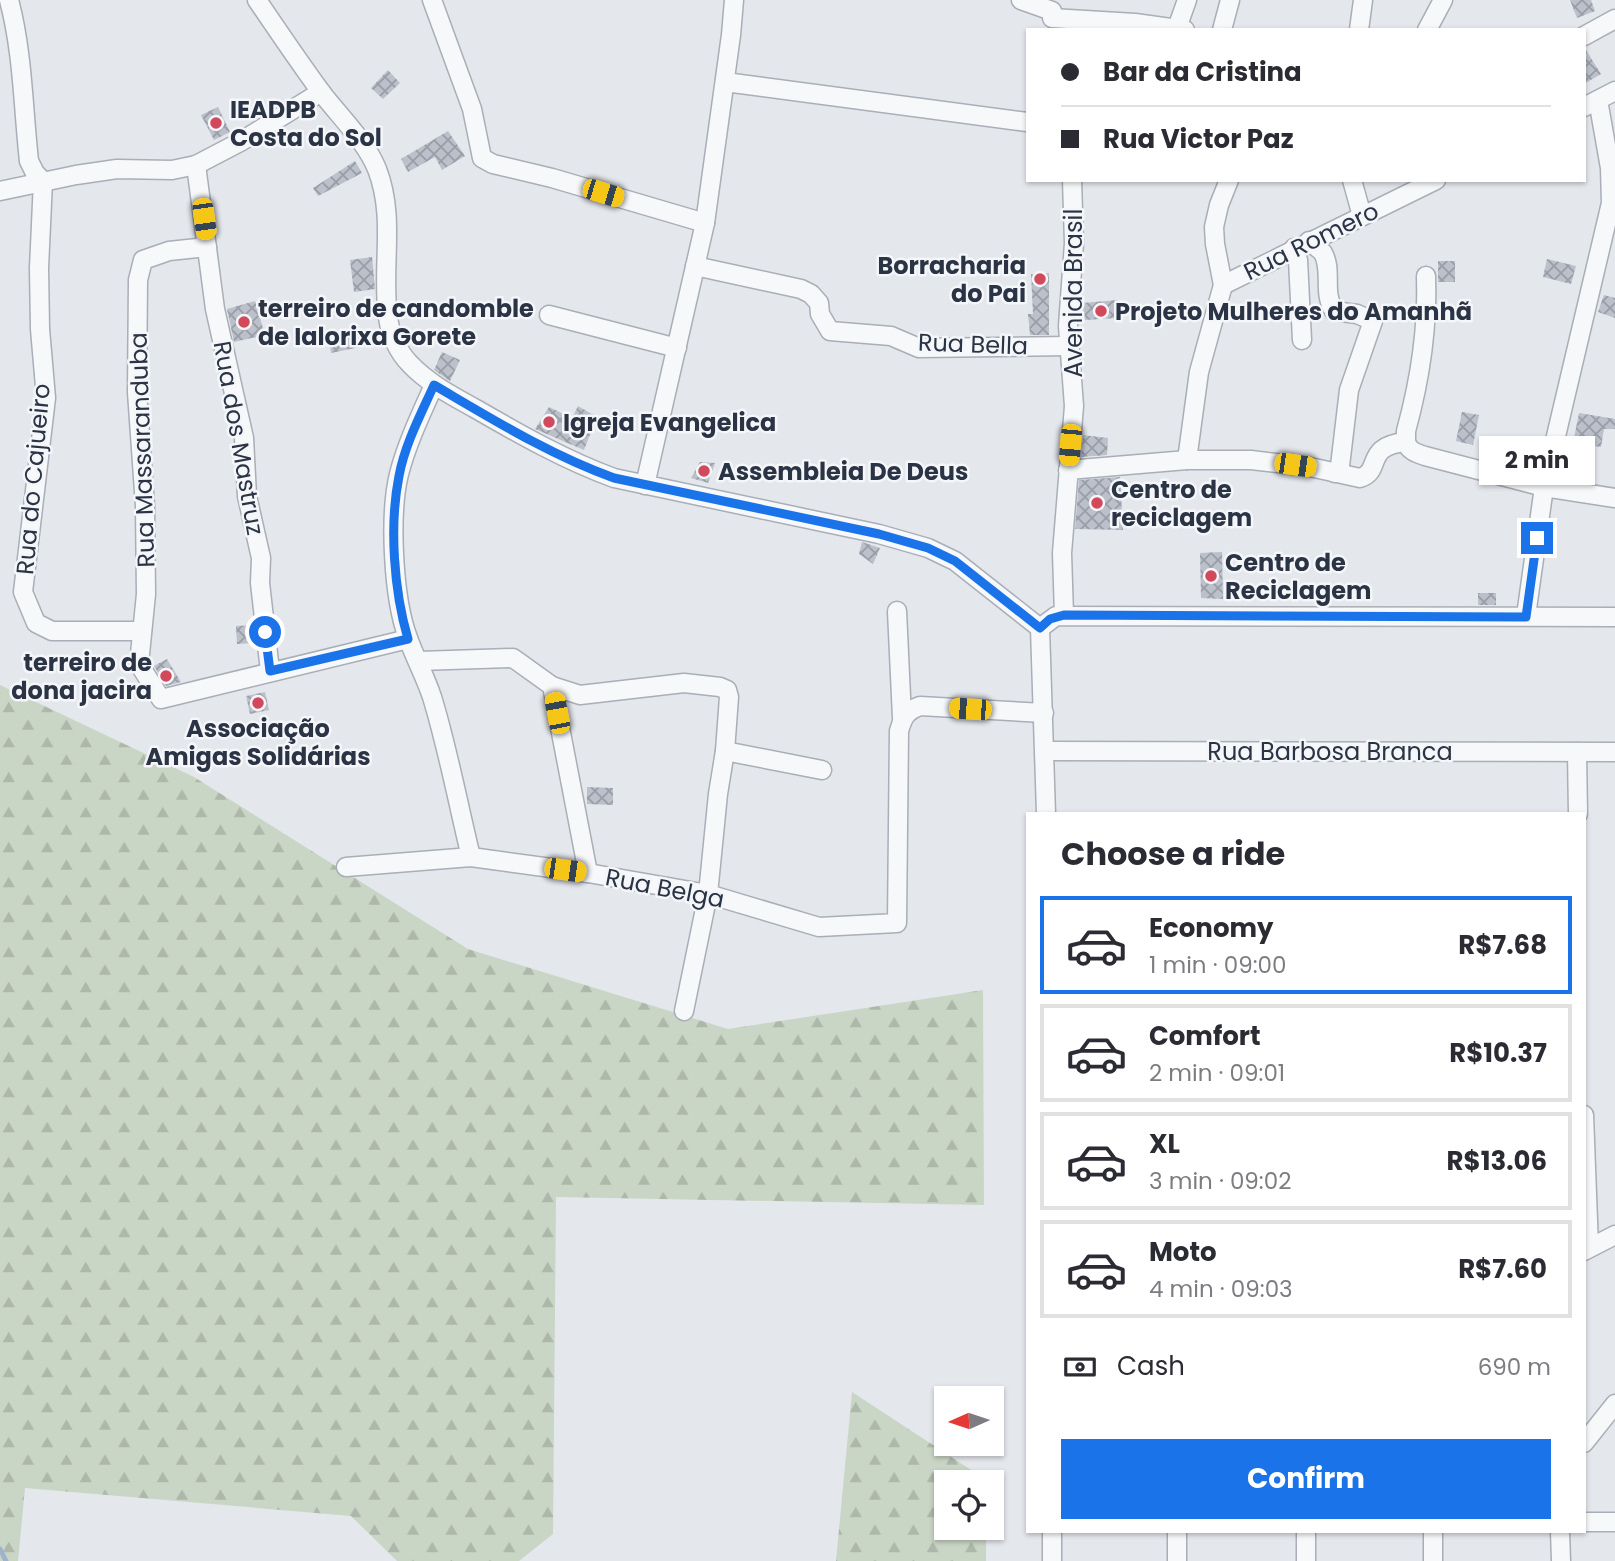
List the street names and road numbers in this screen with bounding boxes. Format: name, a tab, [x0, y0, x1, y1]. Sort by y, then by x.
street label: Rua Romero	[1238, 194, 1384, 288]
street label: Avenida Brasil	[1057, 209, 1090, 377]
street label: Rua Bella	[917, 326, 1029, 362]
street label: Rua Massaranduba	[121, 332, 163, 568]
street label: Rua dos Mastruz	[206, 338, 272, 538]
street label: Rua do Cajueiro	[8, 382, 58, 576]
street label: Rua Barbosa Branca	[1207, 735, 1453, 768]
street label: Rua Belga	[603, 860, 727, 916]

